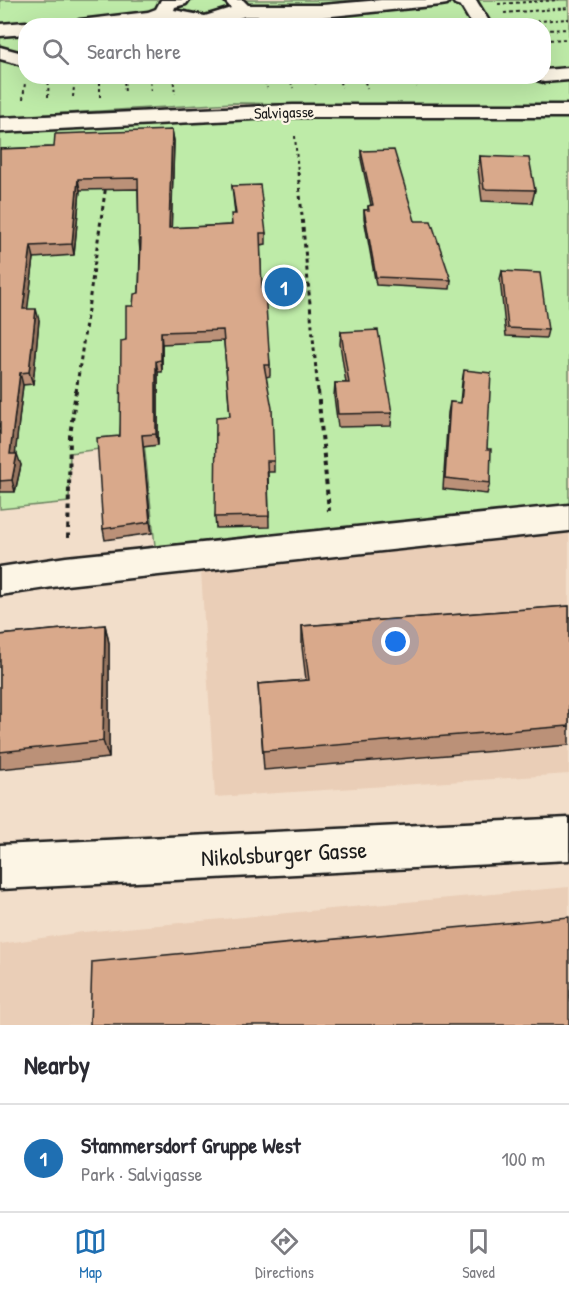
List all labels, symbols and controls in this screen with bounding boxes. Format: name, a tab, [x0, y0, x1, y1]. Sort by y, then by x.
search box	[18, 18, 551, 84]
icon: search	[39, 35, 72, 68]
text: Search here	[87, 36, 181, 66]
street label: Salvigasse	[254, 100, 315, 124]
pin: 1	[264, 264, 304, 310]
your location	[381, 627, 410, 656]
street label: Nikolsburger Gasse	[200, 833, 368, 873]
text: Nearby	[24, 1047, 90, 1082]
text: Stammersdorf Gruppe West	[81, 1130, 301, 1160]
text: 1	[40, 1145, 47, 1172]
text: 100 m	[502, 1145, 545, 1172]
text: Park · Salvigasse	[81, 1160, 203, 1187]
tab: Map	[74, 1225, 107, 1283]
tab: Directions	[255, 1225, 314, 1283]
tab: Saved	[462, 1225, 495, 1283]

